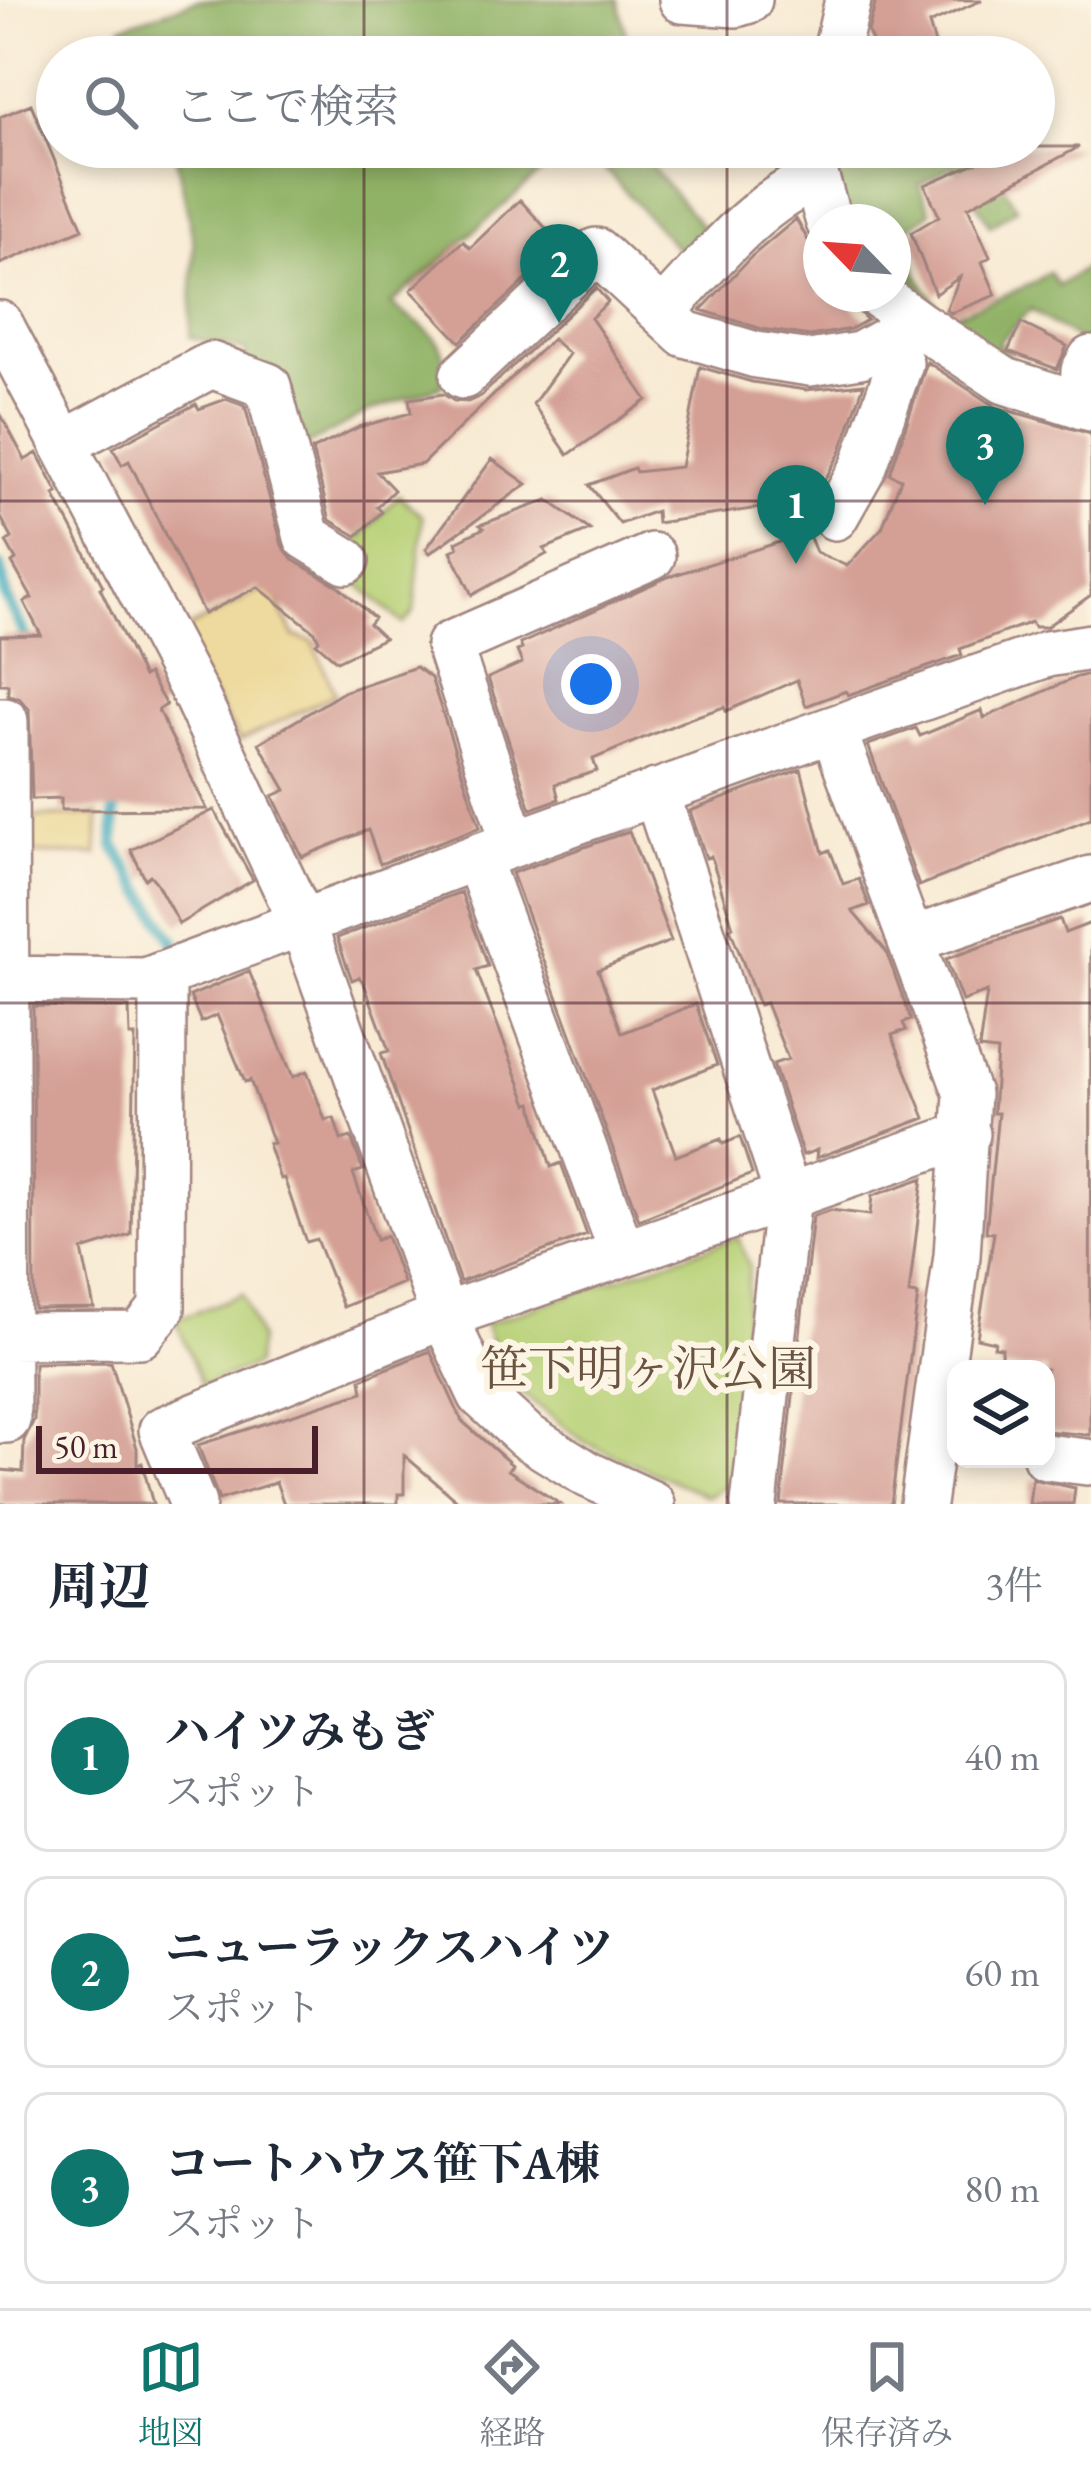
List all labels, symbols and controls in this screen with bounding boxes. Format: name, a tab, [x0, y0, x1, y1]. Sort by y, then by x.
search box	[36, 36, 1055, 168]
icon: search	[78, 69, 144, 135]
text: ここで検索	[174, 77, 399, 135]
north arrow	[803, 204, 911, 312]
pin: 2	[520, 224, 598, 323]
pin: 3	[946, 406, 1024, 505]
pin: 1	[757, 465, 835, 564]
your location	[561, 654, 621, 714]
park label: 笹下明ヶ沢公園	[480, 1337, 816, 1399]
map controls	[947, 1360, 1055, 1468]
button: layers	[947, 1360, 1055, 1468]
scale bar	[36, 1420, 318, 1473]
text: 50 m	[54, 1425, 118, 1468]
text: 周辺	[48, 1553, 150, 1619]
text: 3件	[985, 1560, 1043, 1611]
text: ハイツみもぎ	[165, 1702, 435, 1760]
text: 1	[80, 1731, 100, 1782]
text: 40 m	[964, 1731, 1040, 1782]
text: スポット	[165, 1766, 321, 1817]
text: ニューラックスハイツ	[165, 1918, 614, 1976]
text: 2	[80, 1947, 100, 1998]
text: 60 m	[964, 1947, 1040, 1998]
text: スポット	[165, 1982, 321, 2033]
text: コートハウス笹下A棟	[165, 2134, 600, 2192]
text: 3	[80, 2163, 100, 2214]
text: 80 m	[964, 2163, 1040, 2214]
text: スポット	[165, 2198, 321, 2249]
tab: 地図	[138, 2334, 204, 2454]
tab: 経路	[479, 2334, 545, 2454]
tab: 保存済み	[821, 2334, 953, 2454]

